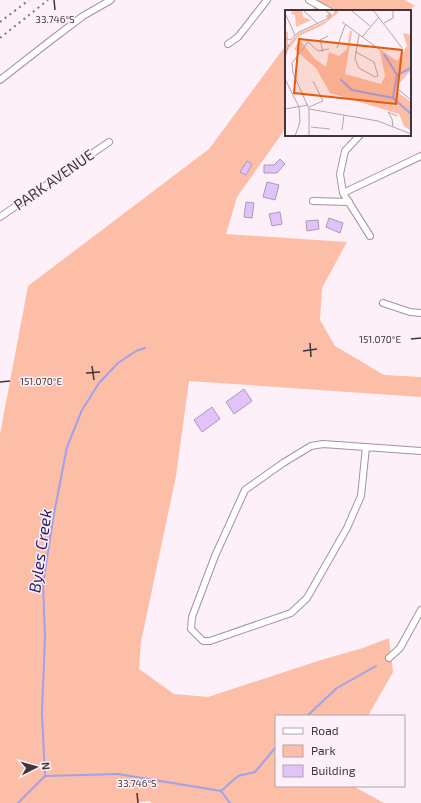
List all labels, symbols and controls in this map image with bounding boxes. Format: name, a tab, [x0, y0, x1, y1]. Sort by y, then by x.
inset map	[285, 10, 411, 136]
text: 33.746°S	[35, 13, 75, 25]
street label: PARK AVENUE	[10, 145, 97, 213]
text: 151.070°E	[359, 333, 401, 345]
text: 151.070°E	[20, 375, 62, 387]
water label: Byles Creek	[24, 508, 56, 594]
legend	[275, 715, 405, 787]
text: Road	[311, 723, 339, 737]
text: Park	[311, 743, 336, 757]
north arrow	[16, 747, 56, 787]
text: N	[40, 761, 53, 771]
text: Building	[311, 763, 356, 777]
text: 33.746°S	[117, 777, 157, 789]

